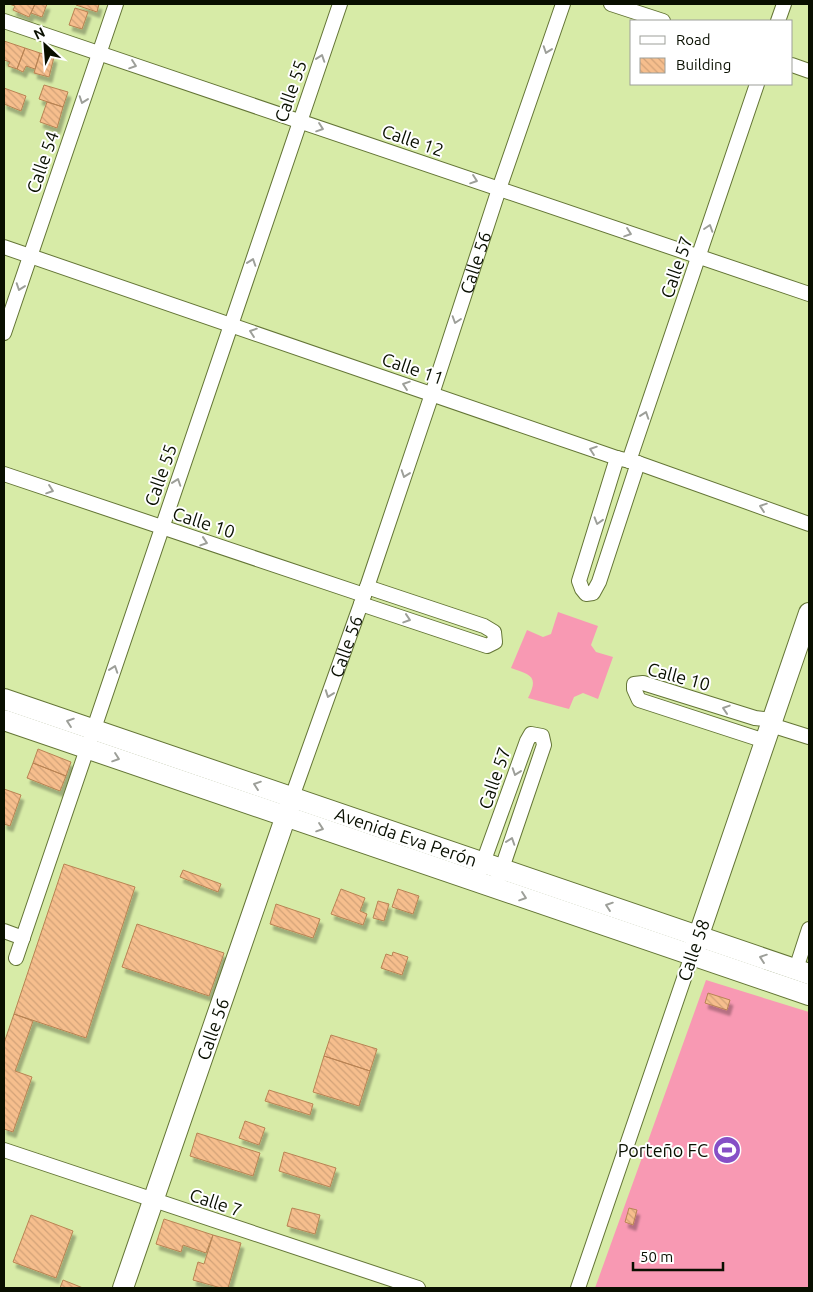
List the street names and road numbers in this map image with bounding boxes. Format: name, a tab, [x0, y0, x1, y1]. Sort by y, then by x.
street label: Calle 55	[270, 57, 310, 125]
street label: Calle 12	[379, 120, 447, 160]
street label: Calle 54	[22, 128, 62, 196]
street label: Calle 56	[456, 229, 494, 296]
street label: Calle 57	[656, 233, 696, 301]
street label: Calle 11	[379, 348, 447, 388]
street label: Calle 55	[140, 441, 180, 509]
street label: Calle 10	[170, 503, 238, 541]
street label: Calle 56	[326, 613, 366, 680]
street label: Calle 10	[645, 658, 713, 694]
street label: Calle 57	[474, 744, 514, 812]
street label: Avenida Eva Perón	[333, 803, 480, 870]
street label: Calle 58	[673, 916, 713, 984]
street label: Calle 56	[192, 995, 232, 1063]
street label: Calle 7	[187, 1184, 245, 1220]

